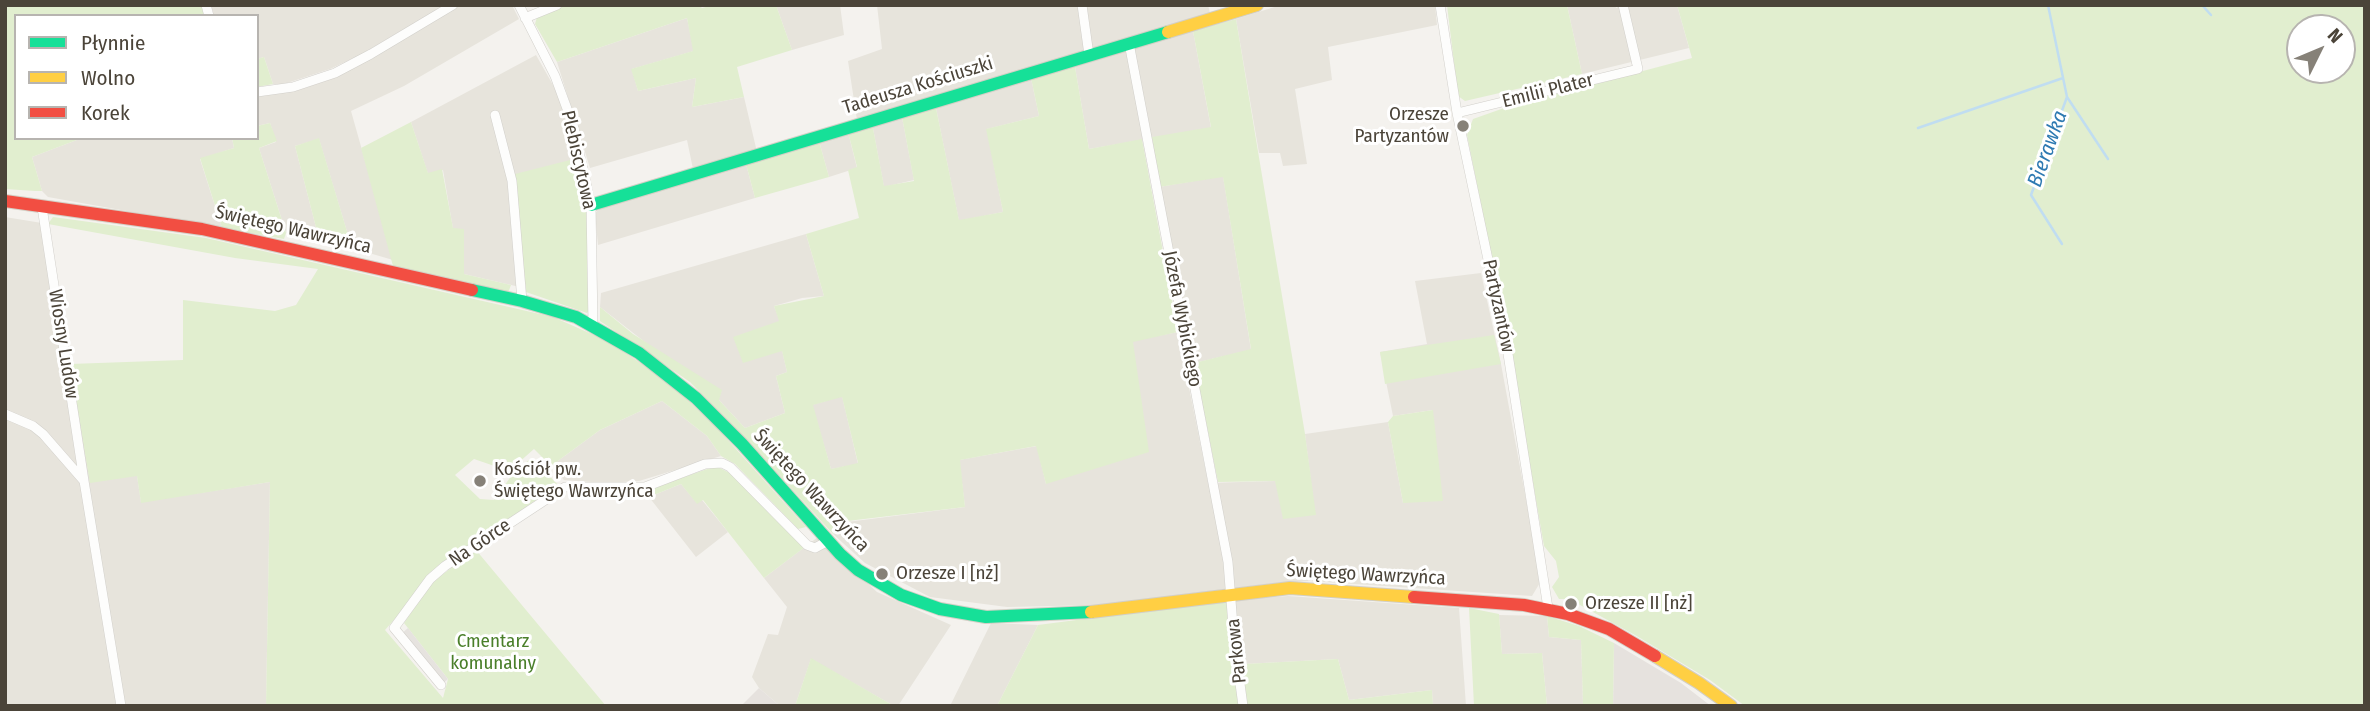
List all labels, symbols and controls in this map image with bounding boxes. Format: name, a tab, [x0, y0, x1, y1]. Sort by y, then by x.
legend	[14, 14, 259, 140]
north arrow	[2286, 14, 2356, 84]
text: N	[2323, 24, 2348, 48]
text: Płynnie	[81, 30, 145, 56]
street label: Tadeusza Kościuszki	[840, 52, 996, 120]
text: Wolno	[81, 65, 135, 91]
street label: Emilii Plater	[1500, 69, 1596, 113]
text: Korek	[81, 100, 130, 126]
place label: Orzesze Partyzantów	[1355, 104, 1449, 148]
water label: Bierawka	[2023, 107, 2073, 191]
street label: Plebiscytowa	[556, 108, 600, 212]
marker: Orzesze Partyzantów	[1455, 118, 1471, 134]
street label: Świętego Wawrzyńca	[213, 201, 373, 259]
street label: Józefa Wybickiego	[1158, 249, 1206, 389]
street label: Partyzantów	[1477, 257, 1519, 355]
street label: Wiosny Ludów	[43, 288, 83, 400]
street label: Świętego Wawrzyńca	[748, 425, 874, 557]
place label: Kościół pw. Świętego Wawrzyńca	[494, 459, 653, 503]
marker: Kościół pw. Świętego Wawrzyńca	[472, 473, 488, 489]
street label: Na Górce	[445, 514, 515, 572]
street label: Świętego Wawrzyńca	[1286, 559, 1446, 591]
place label: Orzesze I [nż]	[896, 563, 998, 585]
marker: Orzesze I [nż]	[874, 566, 890, 582]
place label: Orzesze II [nż]	[1585, 593, 1692, 615]
marker: Orzesze II [nż]	[1563, 596, 1579, 612]
street label: Parkowa	[1222, 617, 1252, 685]
park label: Cmentarz komunalny	[450, 631, 536, 675]

